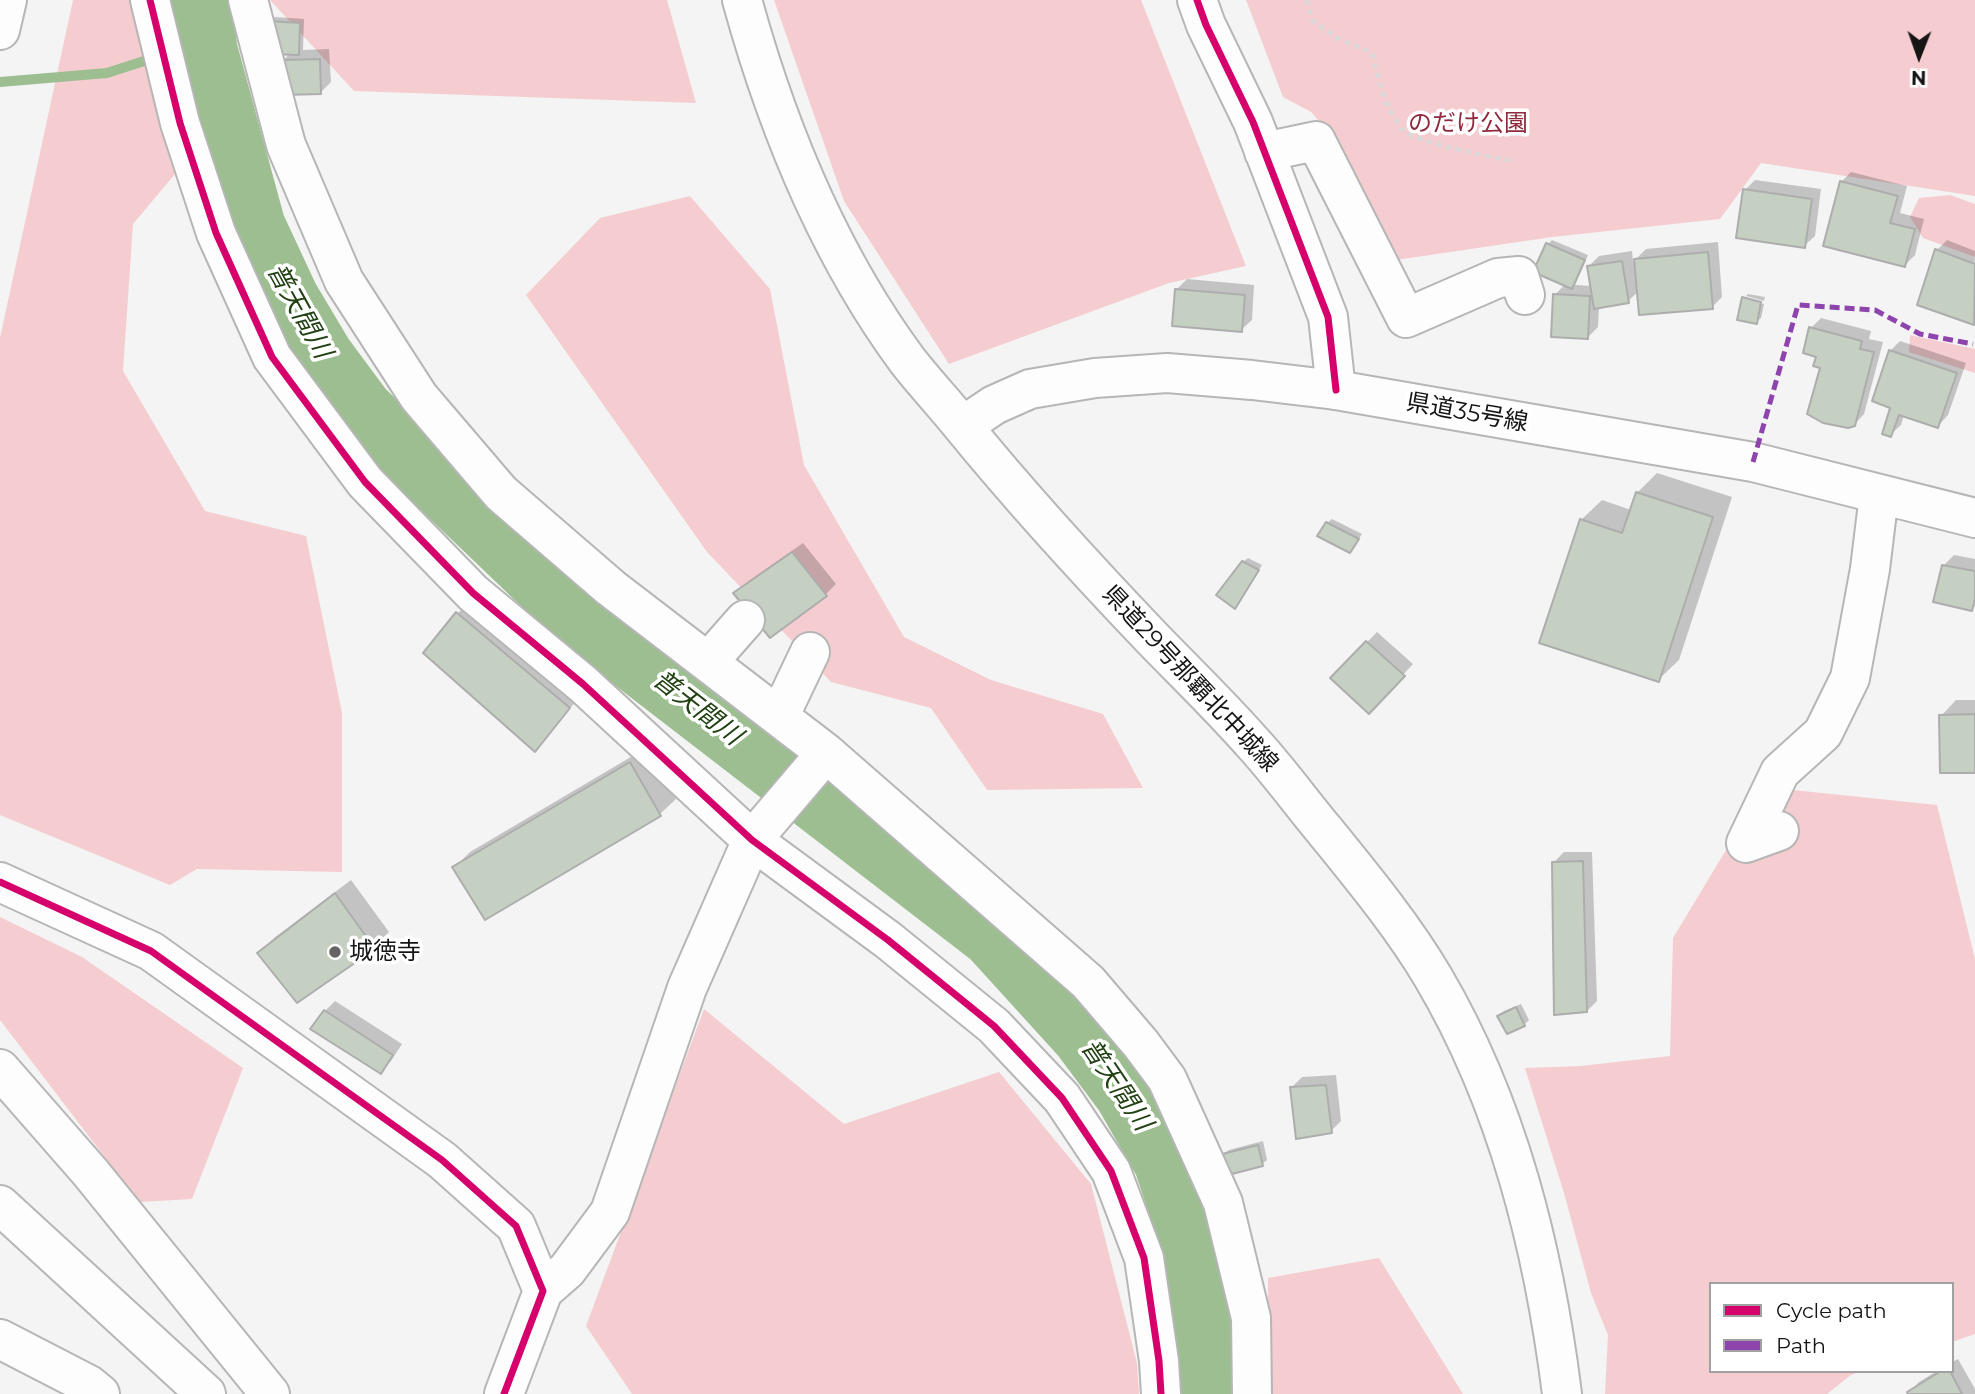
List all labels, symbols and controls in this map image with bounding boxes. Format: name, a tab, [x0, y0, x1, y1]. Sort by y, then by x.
north arrow	[1884, 21, 1954, 91]
text: N	[1911, 66, 1927, 89]
park label: のだけ公園	[1408, 110, 1528, 138]
water label: 普天間川	[260, 258, 338, 364]
street label: 県道35号線	[1404, 388, 1530, 438]
street label: 県道29号那覇北中城線	[1096, 580, 1284, 778]
water label: 普天間川	[646, 664, 748, 752]
place label: 城徳寺	[349, 938, 421, 966]
marker: 城徳寺	[327, 944, 343, 960]
water label: 普天間川	[1074, 1033, 1158, 1137]
legend	[1709, 1282, 1954, 1373]
text: Cycle path	[1776, 1298, 1887, 1323]
text: Path	[1776, 1333, 1826, 1358]

